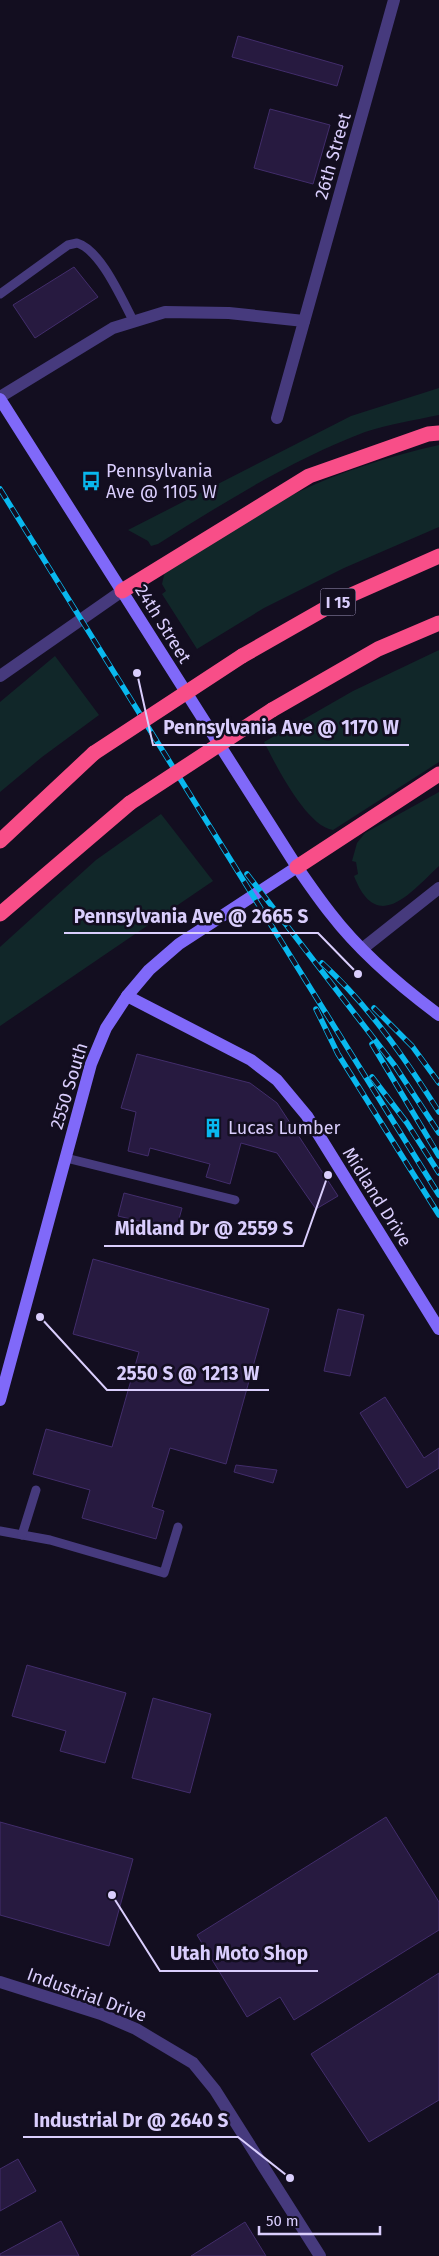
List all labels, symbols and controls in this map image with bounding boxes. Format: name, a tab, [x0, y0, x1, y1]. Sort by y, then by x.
street label: 26th Street	[310, 110, 356, 202]
place label: Pennsylvania Ave @ 1105 W	[106, 460, 217, 503]
bus stop icon: Pennsylvania Ave @ 1105 W	[80, 470, 102, 492]
street label: 24th Street	[130, 581, 196, 668]
road number: I 15	[320, 588, 356, 616]
callout: Pennsylvania Ave @ 1170 W	[153, 711, 409, 745]
text: Pennsylvania Ave @ 1170 W	[163, 716, 399, 739]
callout: Pennsylvania Ave @ 2665 S	[64, 899, 318, 933]
text: Pennsylvania Ave @ 2665 S	[74, 905, 308, 928]
street label: 2550 South	[45, 1040, 93, 1132]
building icon: Lucas Lumber	[202, 1117, 224, 1139]
place label: Lucas Lumber	[228, 1117, 340, 1139]
street label: Midland Drive	[338, 1143, 416, 1251]
callout: Midland Dr @ 2559 S	[104, 1212, 303, 1246]
text: Midland Dr @ 2559 S	[115, 1217, 293, 1240]
callout: 2550 S @ 1213 W	[107, 1356, 269, 1390]
text: 2550 S @ 1213 W	[117, 1362, 259, 1385]
callout: Utah Moto Shop	[160, 1937, 318, 1971]
text: Utah Moto Shop	[170, 1942, 308, 1965]
street label: Industrial Drive	[24, 1963, 150, 2027]
callout: Industrial Dr @ 2640 S	[23, 2103, 238, 2137]
text: Industrial Dr @ 2640 S	[34, 2109, 229, 2132]
scale bar	[259, 2204, 380, 2236]
text: 50 m	[266, 2212, 299, 2230]

